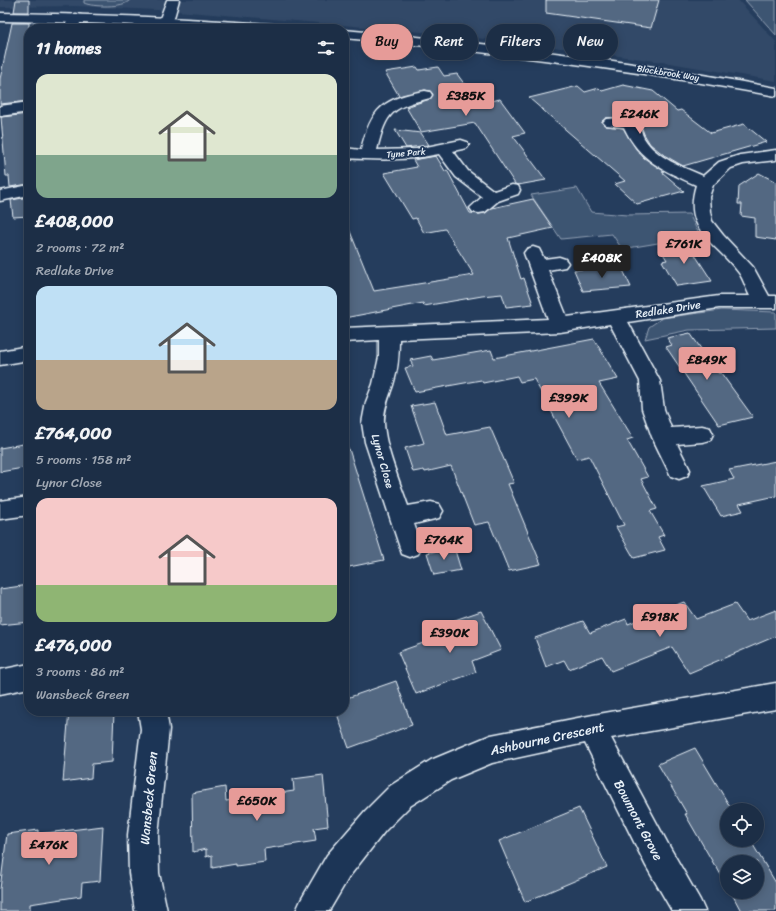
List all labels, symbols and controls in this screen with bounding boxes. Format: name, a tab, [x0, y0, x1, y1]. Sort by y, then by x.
chip: Buy	[361, 24, 413, 60]
chip: Rent	[421, 24, 478, 60]
chip: Filters	[486, 24, 555, 60]
chip: New	[563, 24, 618, 60]
text: 11 homes	[36, 33, 101, 63]
icon: filters	[315, 37, 337, 59]
street label: Blackbrook Way	[636, 60, 701, 86]
pin: £385K	[438, 83, 494, 117]
text: £385K	[447, 84, 485, 107]
icon: home	[151, 100, 223, 172]
pin: £246K	[612, 101, 668, 135]
text: £246K	[621, 102, 659, 125]
street label: Tyne Park	[386, 143, 426, 163]
text: £408,000	[36, 206, 113, 236]
pin: £761K	[656, 231, 712, 265]
text: £761K	[666, 232, 702, 255]
text: 2 rooms · 72 m²	[36, 236, 124, 259]
pin: £408K	[574, 245, 630, 279]
text: £408K	[583, 246, 621, 269]
text: Redlake Drive	[36, 259, 114, 282]
street label: Redlake Drive	[634, 295, 702, 324]
icon: home	[151, 312, 223, 384]
pin: £849K	[679, 347, 735, 381]
text: £849K	[688, 348, 726, 371]
pin: £399K	[541, 385, 597, 419]
text: £399K	[550, 386, 588, 409]
text: £764,000	[36, 418, 112, 448]
street label: Lynor Close	[366, 432, 400, 491]
text: 5 rooms · 158 m²	[36, 448, 131, 471]
text: Lynor Close	[36, 471, 102, 494]
icon: home	[151, 524, 223, 596]
pin: £764K	[416, 527, 472, 561]
text: £764K	[425, 528, 463, 551]
pin: £918K	[632, 604, 688, 638]
text: £918K	[642, 605, 678, 628]
pin: £390K	[422, 620, 478, 654]
text: £390K	[431, 621, 469, 644]
text: £476,000	[36, 630, 112, 660]
text: 3 rooms · 86 m²	[36, 660, 124, 683]
text: Wansbeck Green	[36, 683, 129, 706]
street label: Ashbourne Crescent	[487, 715, 606, 762]
street label: Wansbeck Green	[133, 751, 164, 846]
street label: Bowmont Grove	[607, 776, 670, 865]
pin: £650K	[229, 788, 285, 822]
text: £650K	[238, 789, 276, 812]
map controls	[720, 803, 764, 899]
button: locate	[720, 803, 764, 847]
pin: £476K	[21, 832, 77, 866]
text: £476K	[30, 833, 68, 856]
button: layers	[720, 855, 764, 899]

